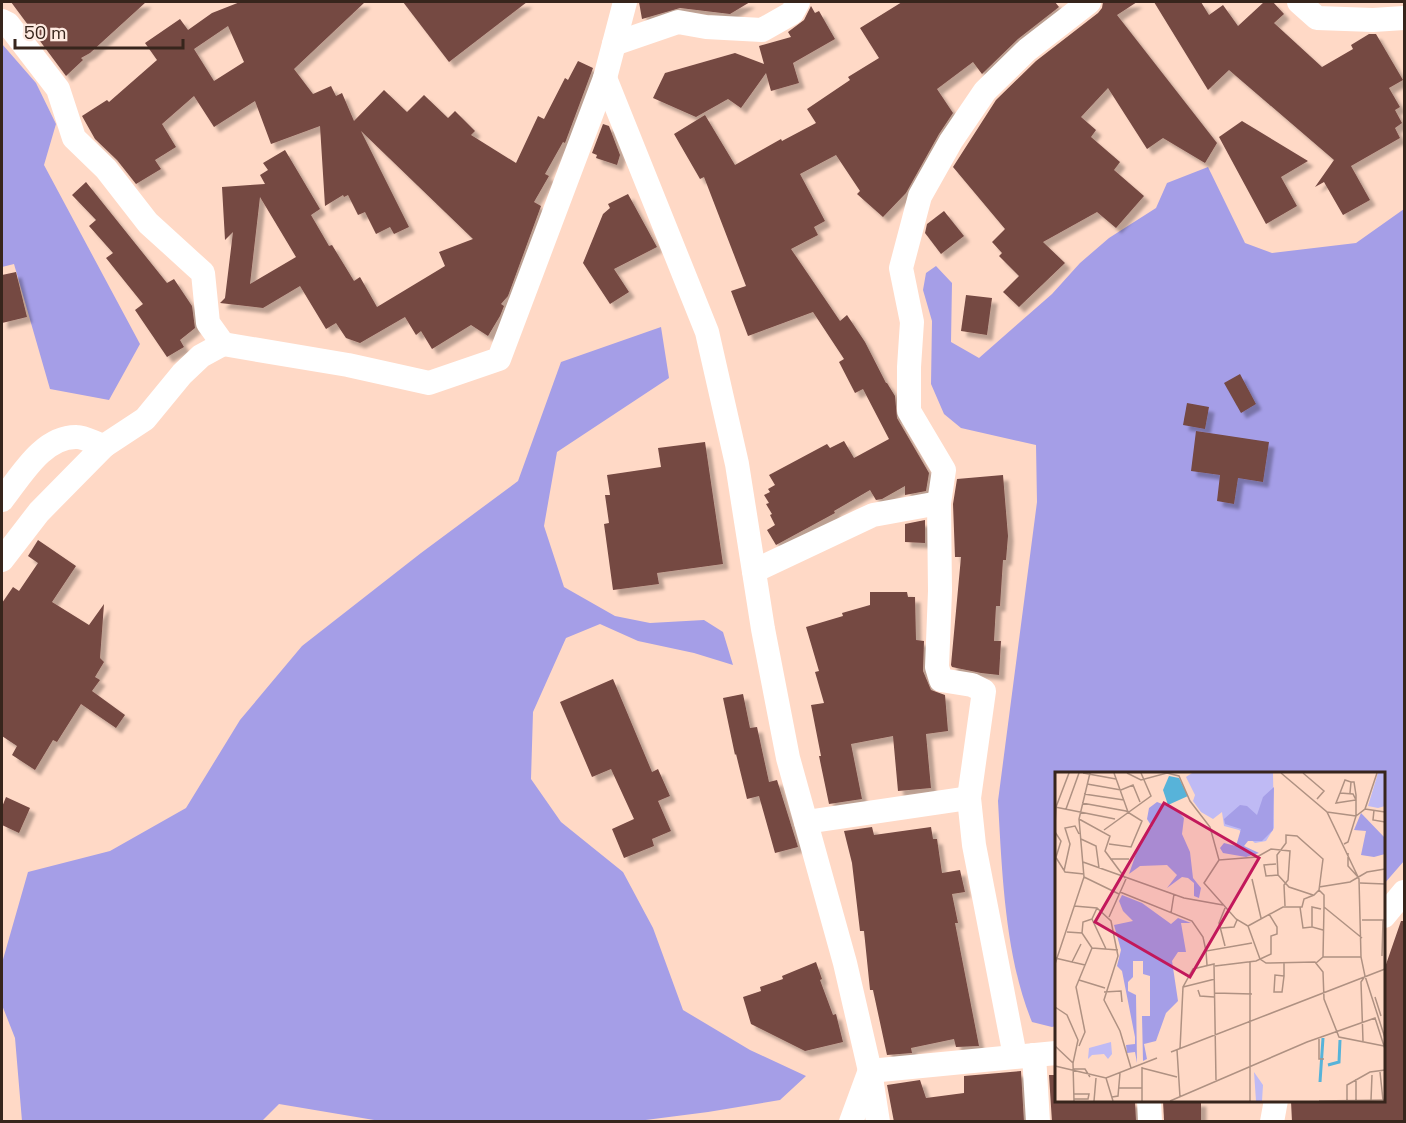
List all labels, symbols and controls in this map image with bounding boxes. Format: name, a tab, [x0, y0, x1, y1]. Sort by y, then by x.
scale bar	[15, 12, 183, 50]
text: 50 m	[24, 21, 66, 44]
inset map	[1055, 772, 1385, 1102]

